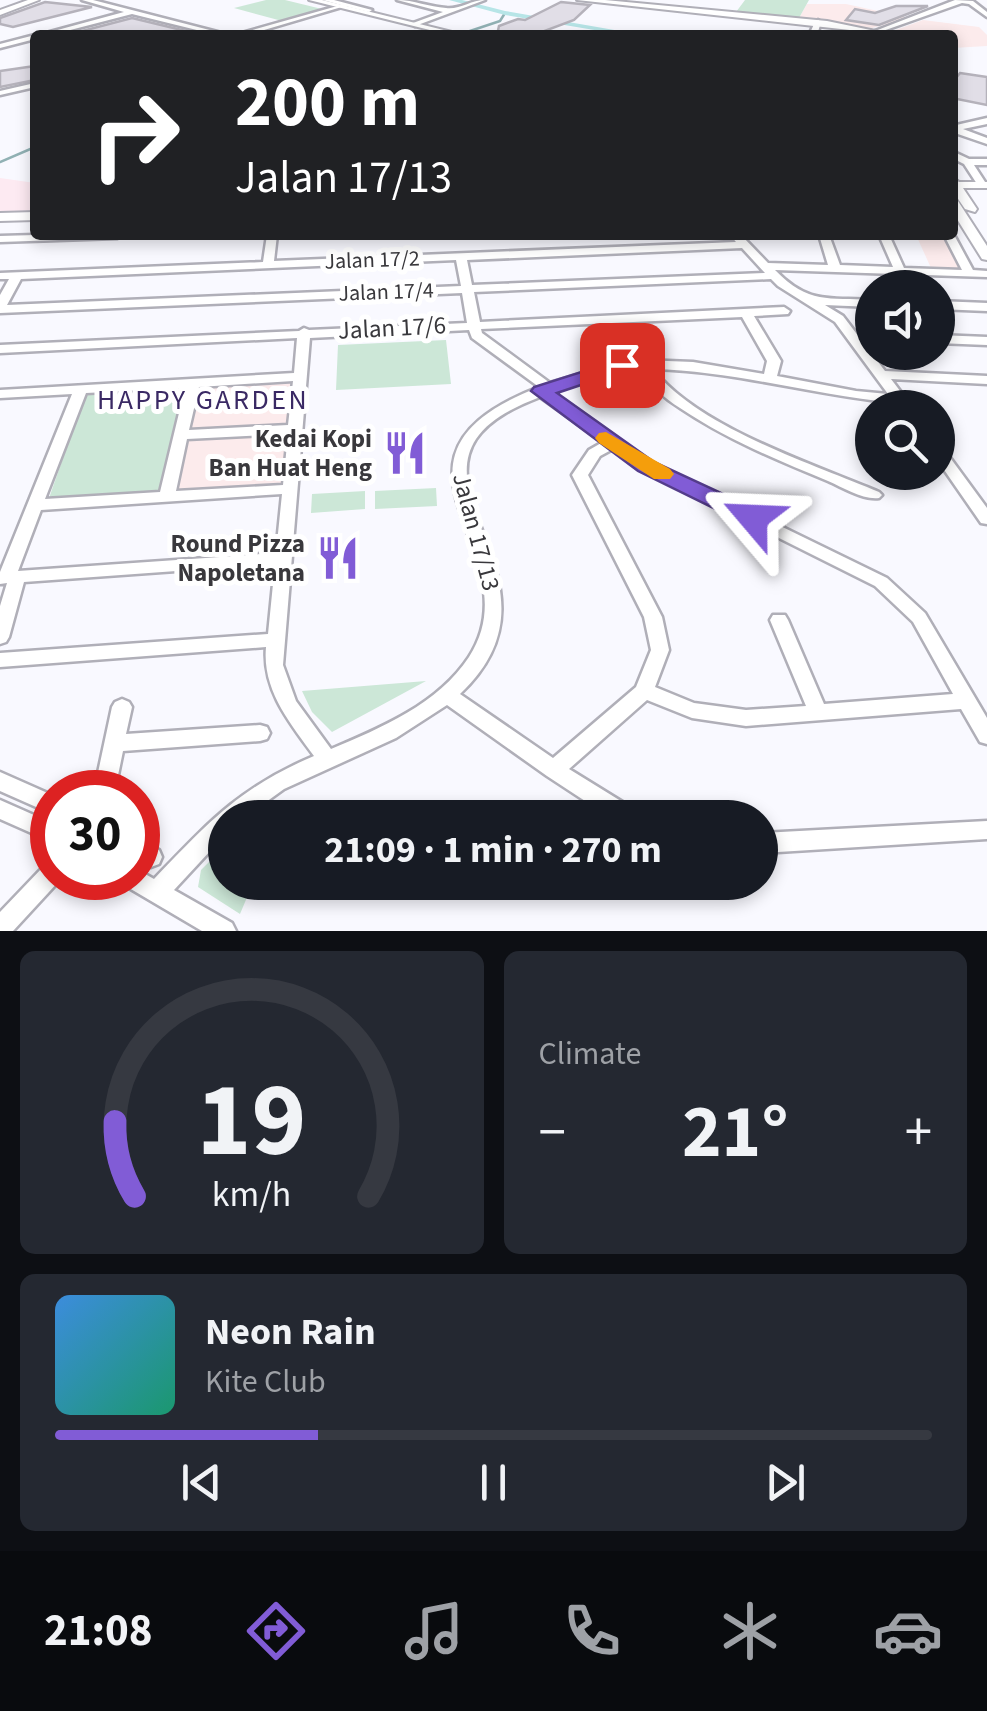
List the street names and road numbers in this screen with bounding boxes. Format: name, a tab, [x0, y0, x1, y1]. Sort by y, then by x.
street label: Jalan 17/2	[324, 242, 420, 278]
street label: Jalan 17/4	[338, 274, 434, 310]
street label: Jalan 17/6	[337, 307, 447, 349]
street label: Jalan 17/13	[443, 469, 509, 595]

